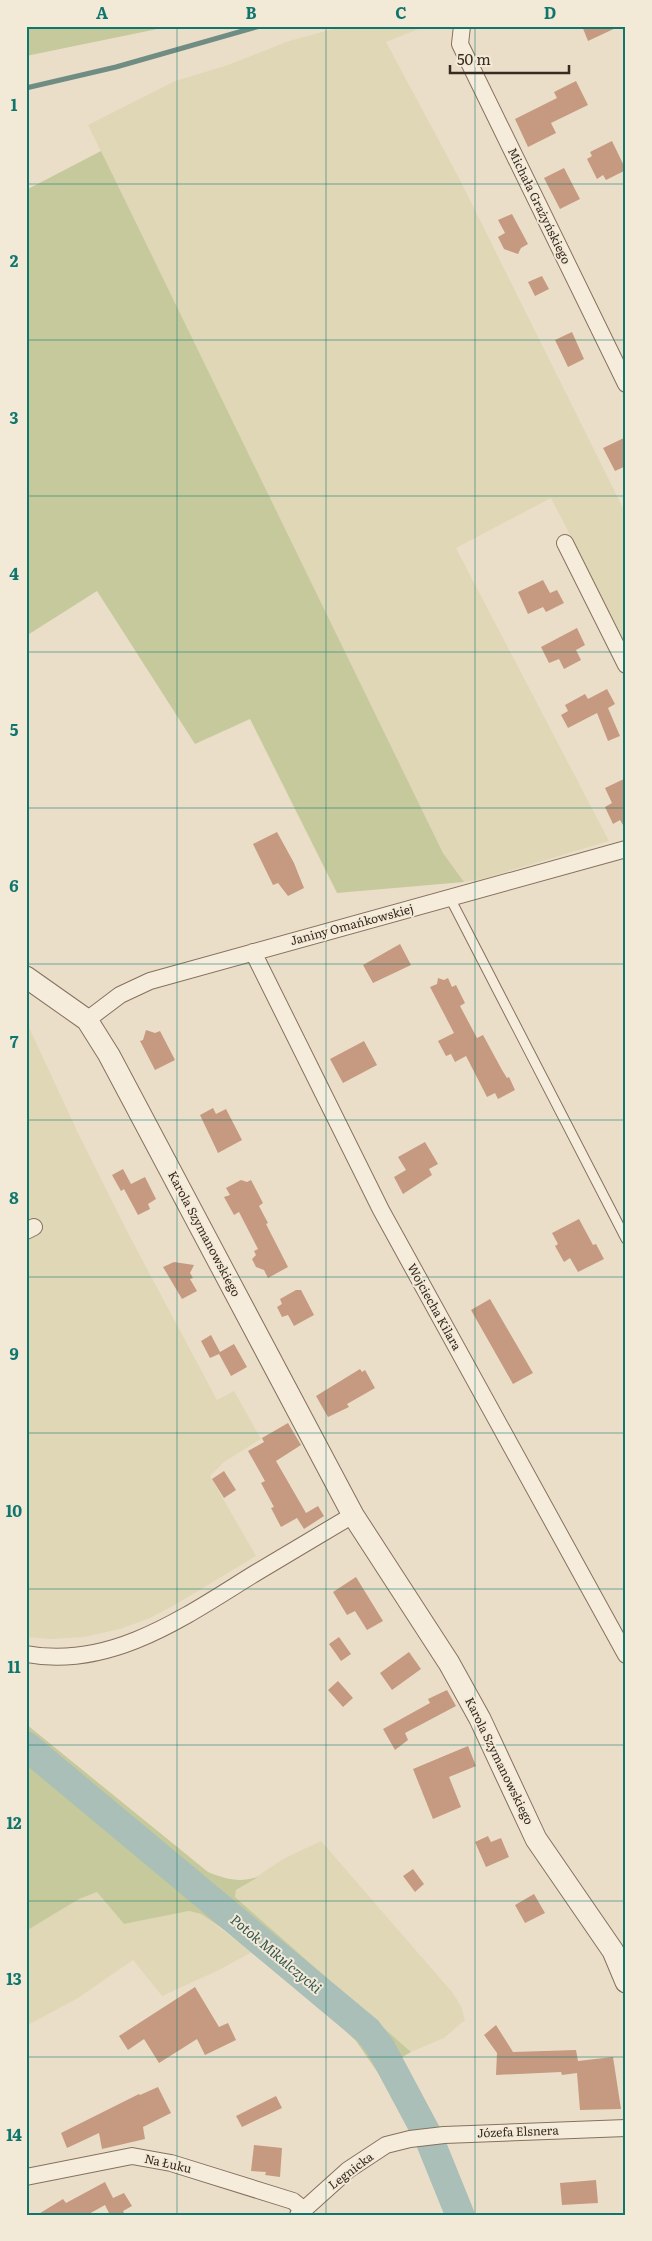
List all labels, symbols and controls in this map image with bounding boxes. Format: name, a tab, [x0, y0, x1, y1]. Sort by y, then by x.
text: A	[96, 0, 108, 24]
text: B	[245, 0, 257, 24]
text: C	[395, 0, 407, 24]
text: D	[544, 0, 556, 24]
scale bar	[450, 42, 568, 74]
text: 50 m	[457, 47, 491, 70]
text: 1	[11, 92, 18, 116]
street label: Michała Grażyńskiego	[504, 144, 576, 267]
text: 2	[10, 248, 19, 272]
text: 3	[10, 405, 19, 429]
text: 4	[9, 561, 19, 585]
text: 5	[10, 717, 19, 741]
text: 6	[9, 873, 19, 897]
street label: Janiny Omańkowskiej	[288, 899, 415, 949]
text: 7	[10, 1029, 19, 1053]
street label: Karola Szymanowskiego	[164, 1168, 246, 1300]
text: 8	[9, 1185, 19, 1209]
street label: Wojciecha Kilara	[403, 1260, 467, 1354]
text: 9	[9, 1341, 19, 1365]
text: 10	[6, 1498, 22, 1522]
text: 11	[7, 1654, 21, 1678]
street label: Karola Szymanowskiego	[461, 1694, 539, 1827]
text: 12	[6, 1810, 22, 1834]
water label: Potok Mikulczycki	[227, 1909, 327, 1998]
text: 13	[6, 1966, 22, 1990]
street label: Józefa Elsnera	[477, 2121, 560, 2141]
text: 14	[6, 2122, 22, 2146]
street label: Legnicka	[324, 2147, 377, 2193]
street label: Na Łuku	[143, 2149, 194, 2177]

